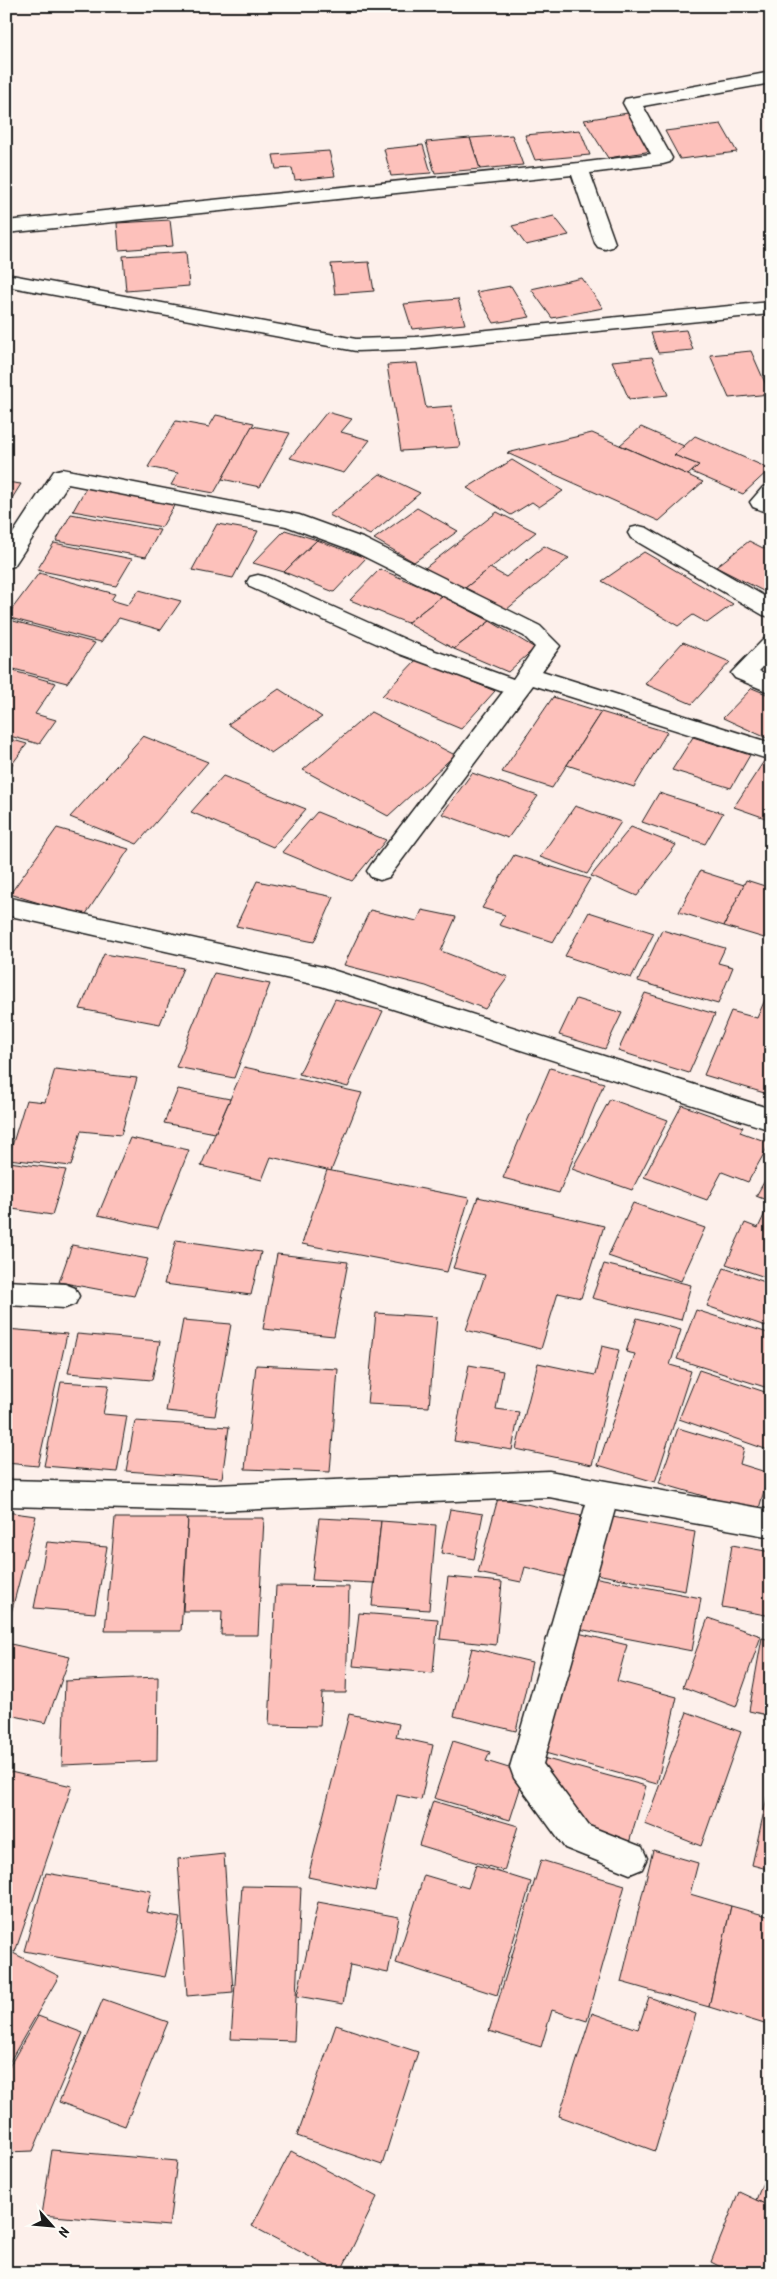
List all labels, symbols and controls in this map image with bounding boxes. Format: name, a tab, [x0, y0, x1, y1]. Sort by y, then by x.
north arrow	[28, 2202, 78, 2252]
text: N	[51, 2223, 75, 2241]

